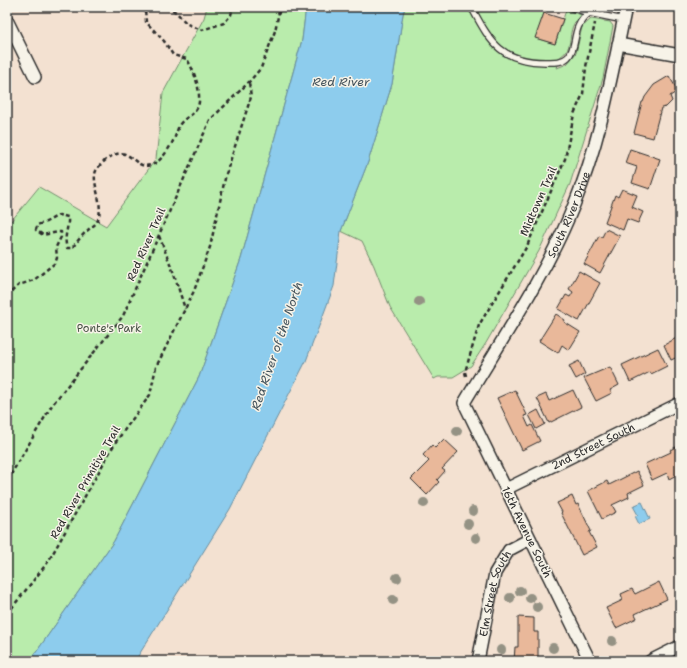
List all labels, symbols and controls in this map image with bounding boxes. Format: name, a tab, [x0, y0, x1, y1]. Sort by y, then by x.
water label: Red River	[312, 74, 370, 90]
street label: Midtown Trail	[516, 163, 561, 238]
street label: South River Drive	[544, 170, 594, 261]
street label: Red River Trail	[124, 205, 170, 283]
water label: Red River of the North	[248, 280, 306, 412]
park label: Ponte's Park	[77, 321, 141, 336]
street label: 2nd Street South	[549, 419, 638, 473]
street label: Red River Primitive Trail	[47, 422, 124, 542]
street label: 16th Avenue South	[498, 484, 555, 581]
street label: Elm Street South	[476, 548, 515, 638]

